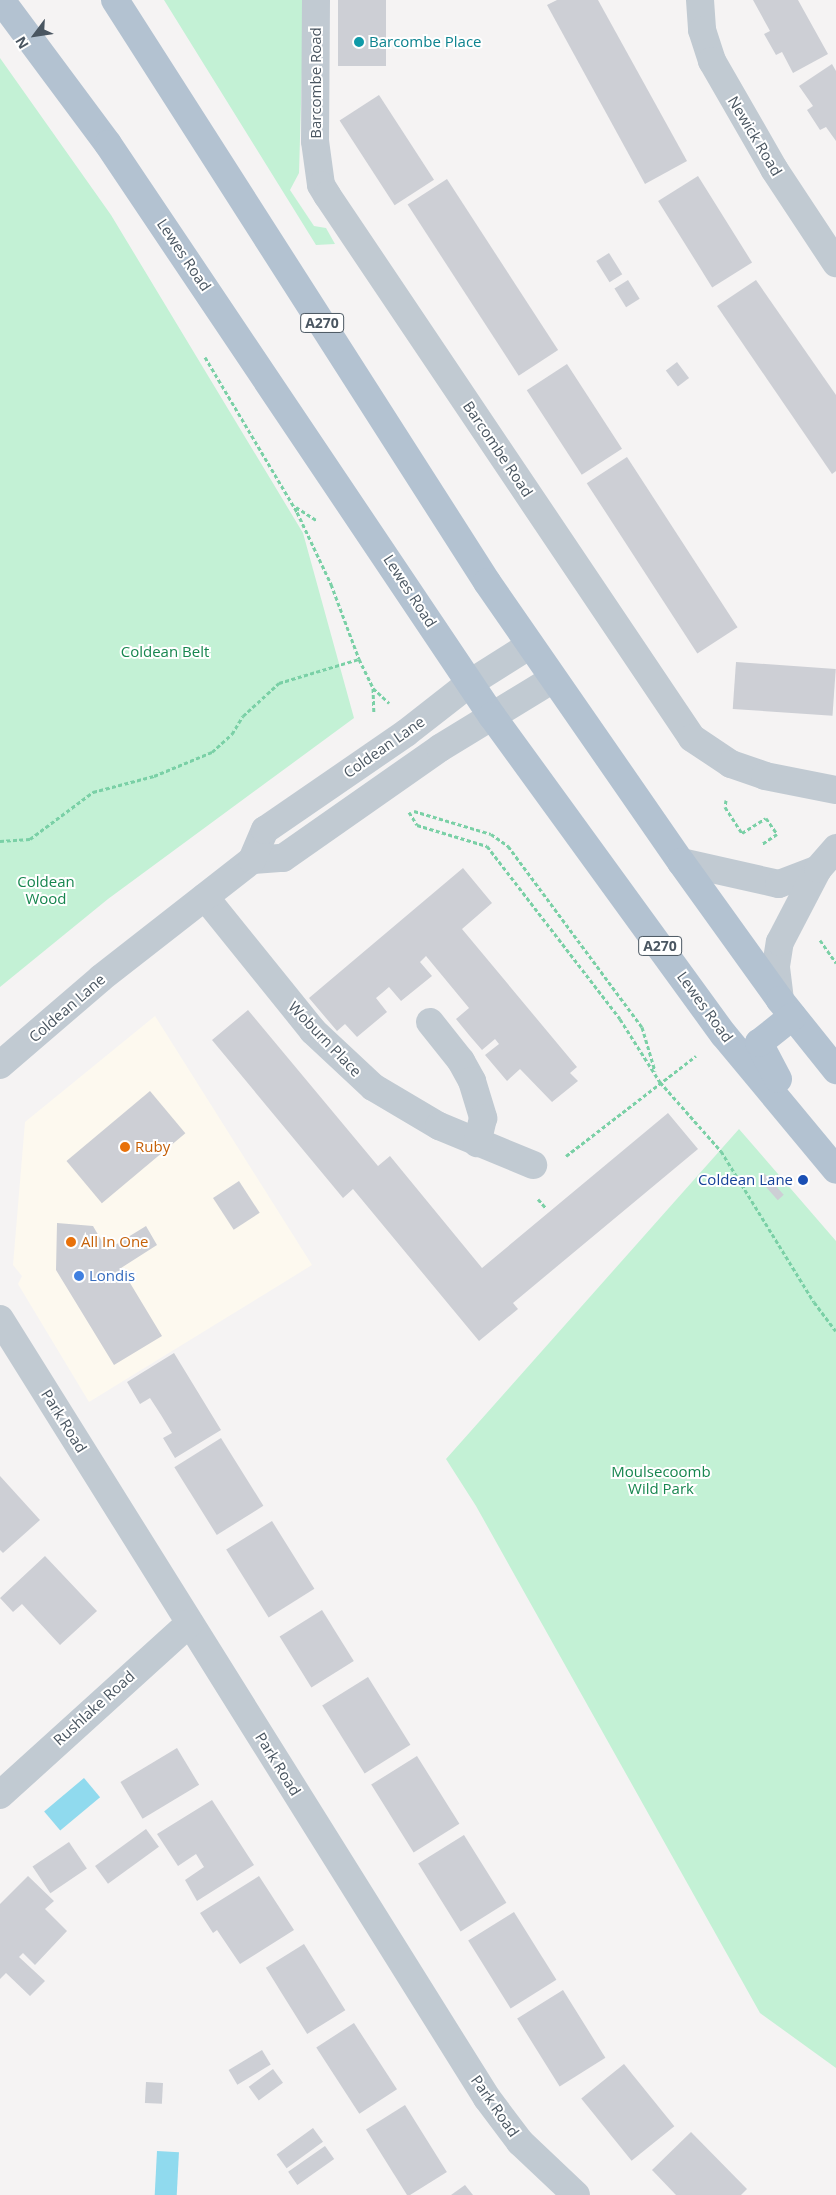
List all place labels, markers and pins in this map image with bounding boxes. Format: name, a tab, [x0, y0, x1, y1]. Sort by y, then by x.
place label: Barcombe Place	[369, 33, 482, 51]
marker: Barcombe Place	[353, 36, 365, 48]
place label: Ruby	[135, 1138, 170, 1156]
marker: Ruby	[119, 1141, 131, 1153]
place label: Coldean Lane	[698, 1171, 793, 1189]
marker: Coldean Lane	[797, 1174, 809, 1186]
place label: All In One	[81, 1233, 149, 1251]
marker: All In One	[65, 1236, 77, 1248]
place label: Londis	[89, 1267, 135, 1285]
marker: Londis	[73, 1270, 85, 1282]

